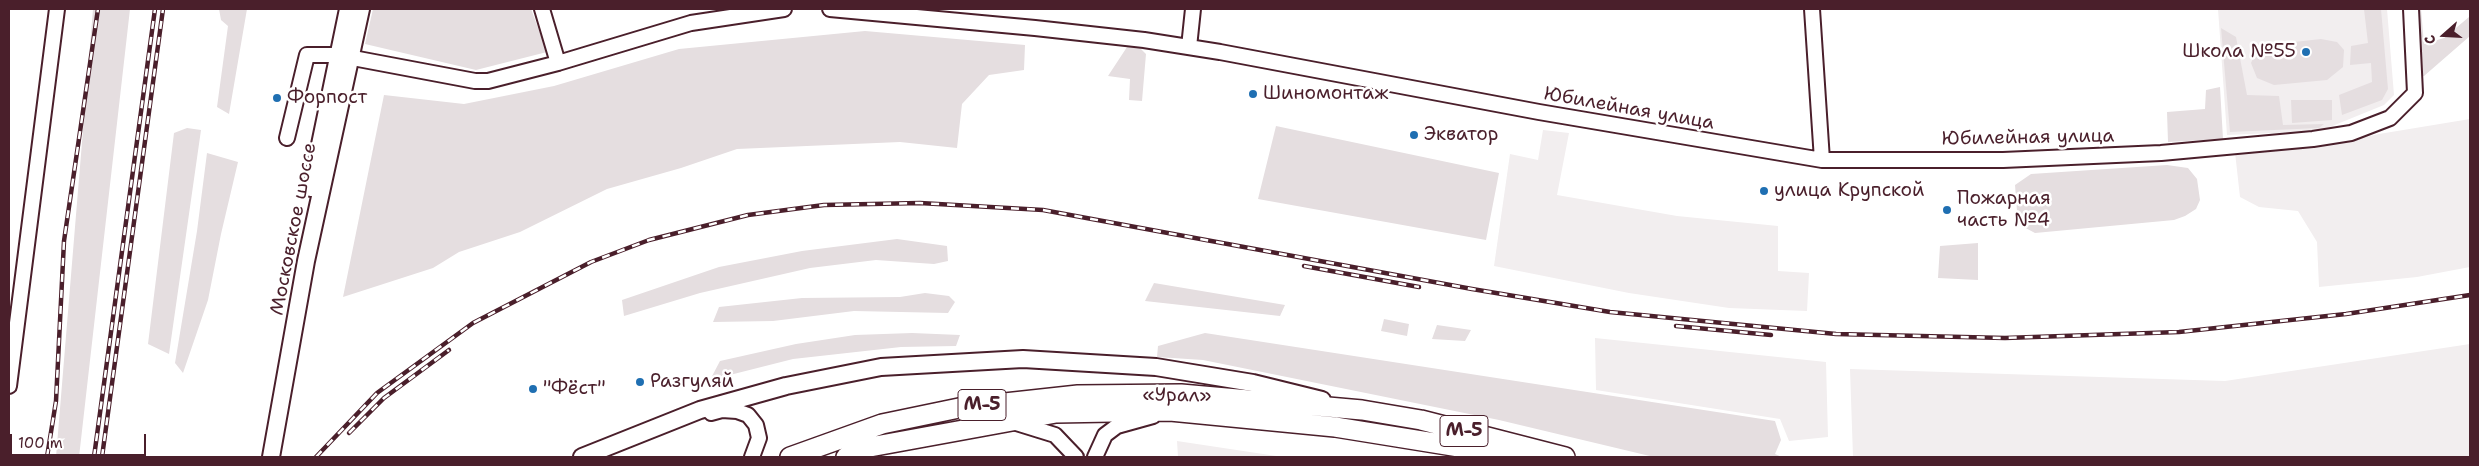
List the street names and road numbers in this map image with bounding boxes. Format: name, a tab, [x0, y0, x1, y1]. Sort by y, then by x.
street label: Юбилейная улица	[1542, 83, 1716, 135]
street label: Юбилейная улица	[1941, 125, 2115, 151]
street label: Московское шоссе	[266, 141, 322, 317]
street label: «Урал»	[1142, 384, 1212, 408]
road number: М-5	[958, 390, 1006, 420]
road number: М-5	[1440, 416, 1488, 446]

